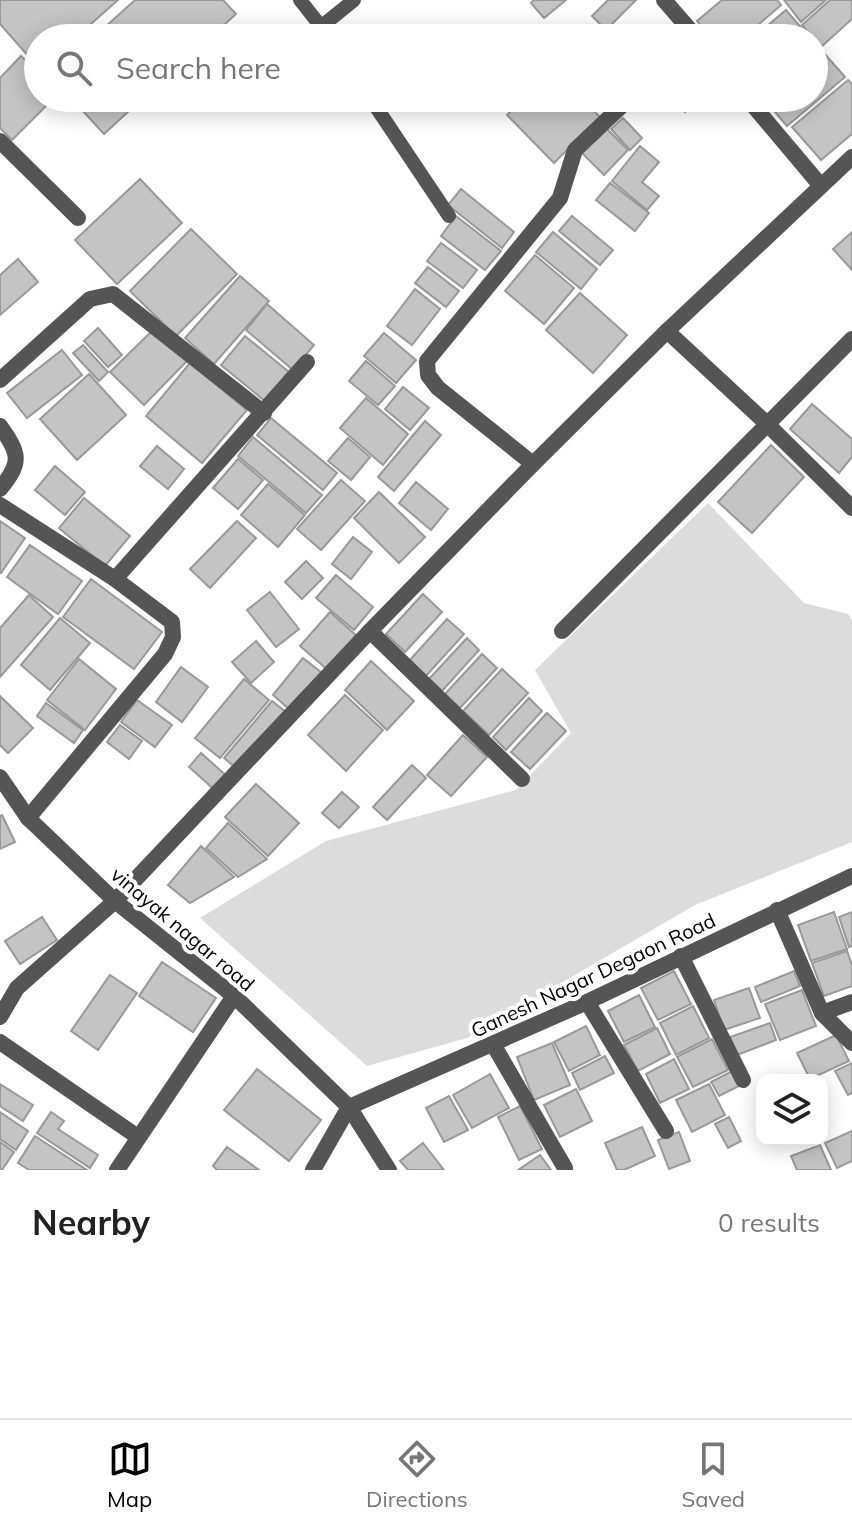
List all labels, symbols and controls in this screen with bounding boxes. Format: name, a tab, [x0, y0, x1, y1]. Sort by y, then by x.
search box	[24, 24, 828, 112]
icon: search	[52, 46, 96, 90]
text: Search here	[116, 49, 281, 87]
street label: vinayak nagar road	[106, 862, 260, 996]
street label: Ganesh Nagar Degaon Road	[467, 907, 719, 1043]
map controls	[756, 1074, 828, 1146]
button: layers	[756, 1074, 828, 1146]
text: Nearby	[32, 1201, 150, 1244]
text: 0 results	[718, 1206, 820, 1239]
tab: Map	[107, 1437, 152, 1513]
tab: Directions	[366, 1437, 468, 1513]
tab: Saved	[682, 1437, 745, 1513]

